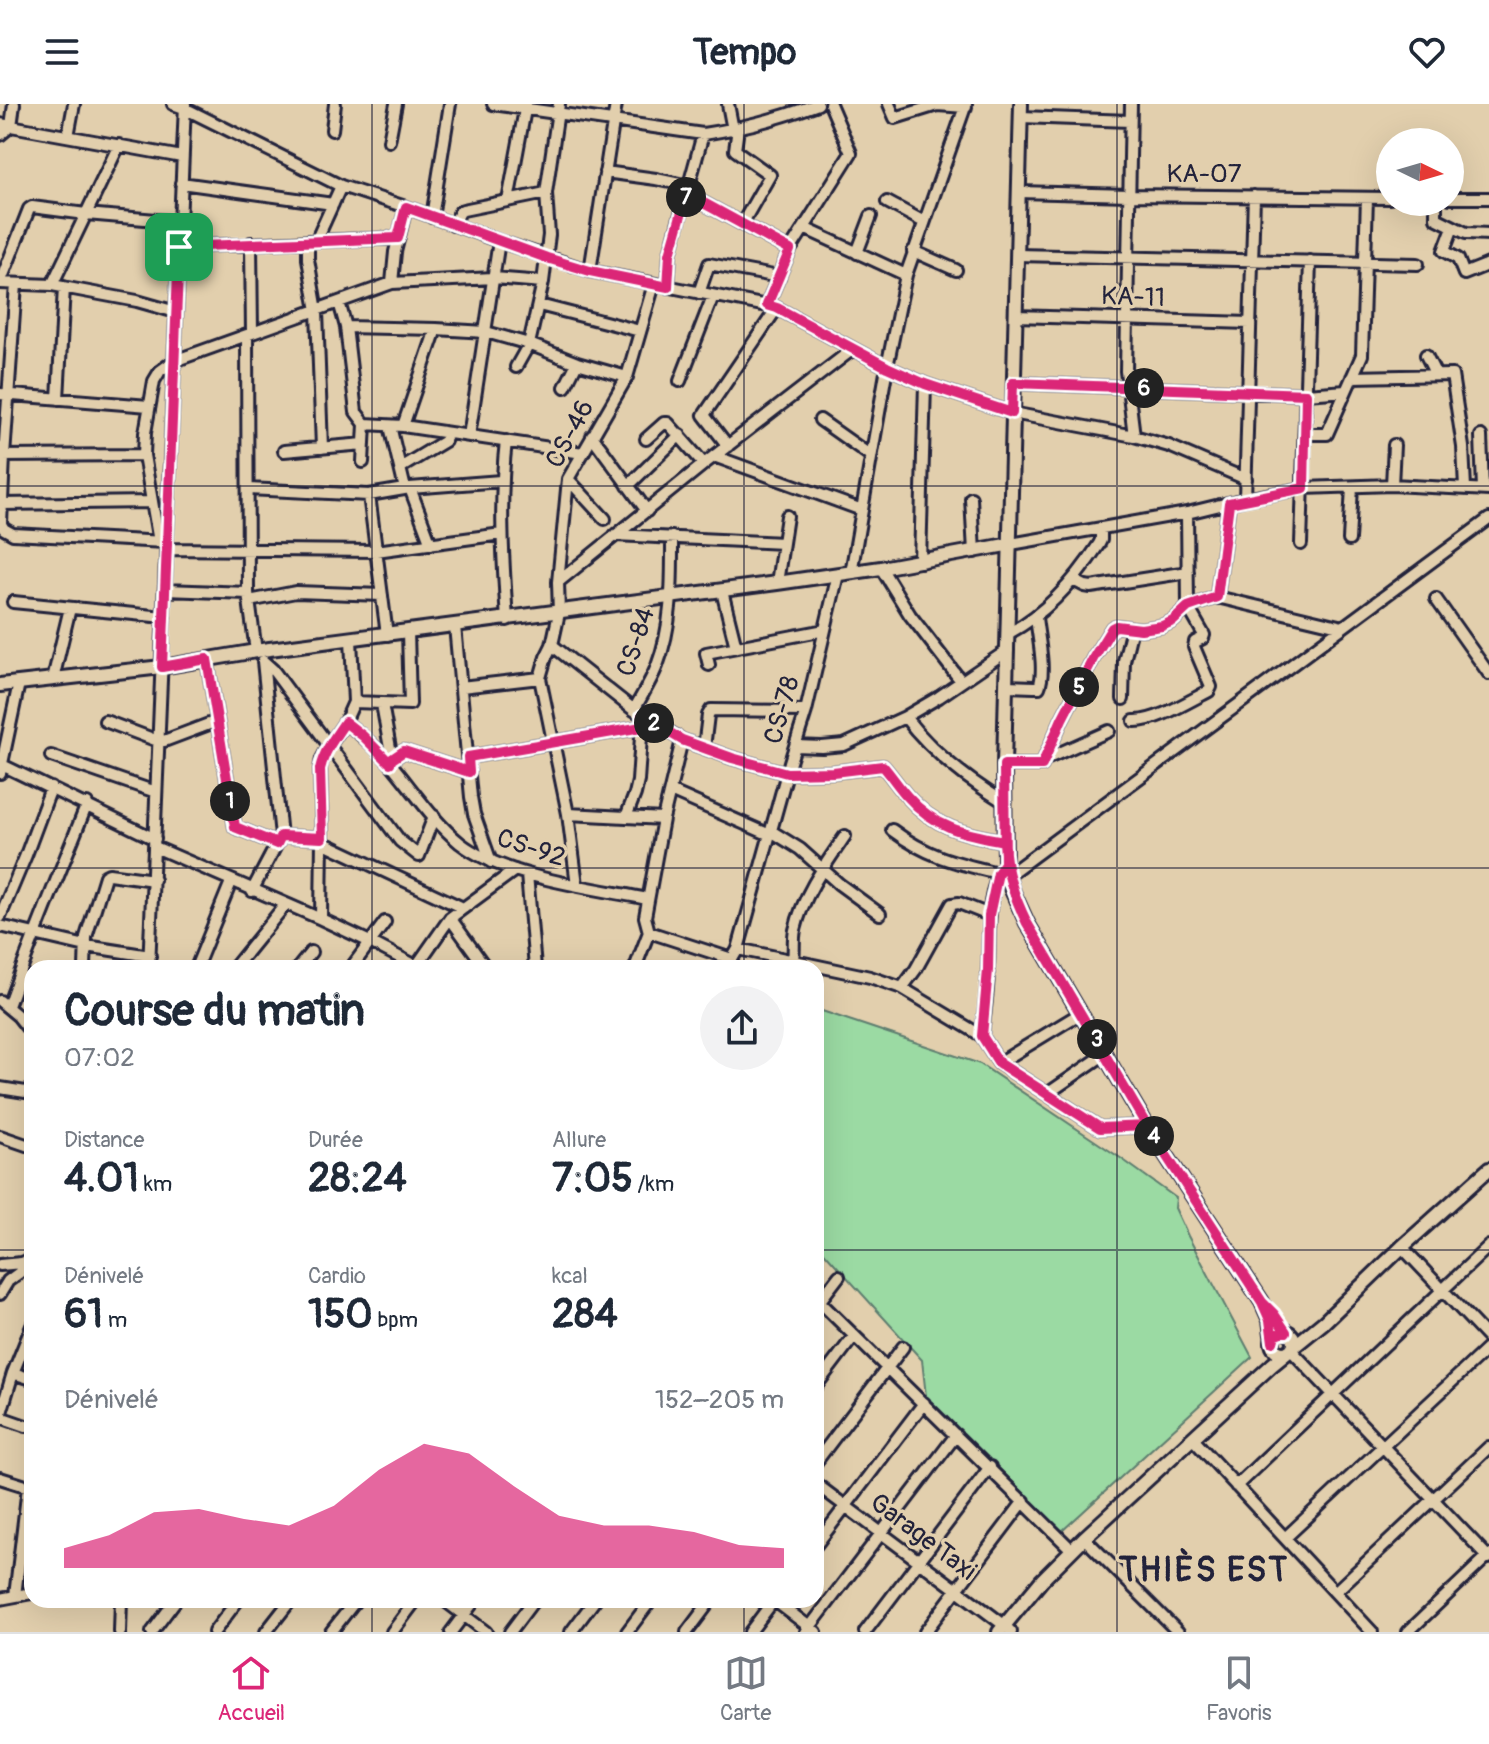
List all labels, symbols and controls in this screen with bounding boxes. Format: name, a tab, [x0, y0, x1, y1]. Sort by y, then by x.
icon: menu	[40, 30, 84, 74]
text: Tempo	[693, 30, 796, 75]
icon: heart	[1405, 30, 1449, 74]
north arrow	[1376, 128, 1464, 216]
map controls	[1376, 128, 1464, 216]
street label: KA-07	[1166, 158, 1242, 190]
pin: 7	[666, 177, 706, 217]
text: 7	[680, 183, 692, 211]
pin	[145, 213, 213, 281]
icon: arrive	[157, 225, 201, 269]
street label: KA-11	[1100, 280, 1166, 314]
pin: 6	[1124, 368, 1164, 408]
text: 6	[1138, 374, 1150, 402]
street label: CS-46	[539, 394, 601, 474]
street label: CS-84	[610, 604, 662, 680]
pin: 5	[1059, 667, 1099, 707]
street label: CS-78	[757, 672, 807, 748]
text: 5	[1073, 673, 1085, 701]
pin: 2	[634, 703, 674, 743]
text: 2	[648, 709, 660, 737]
pin: 1	[210, 781, 250, 821]
text: 1	[226, 787, 234, 815]
street label: CS-92	[493, 822, 569, 874]
text: Course du matin	[64, 984, 365, 1039]
button: share	[700, 986, 784, 1070]
pin: 3	[1077, 1019, 1117, 1059]
text: 3	[1091, 1025, 1103, 1053]
text: 07:02	[64, 1042, 135, 1074]
pin: 4	[1134, 1116, 1174, 1156]
text: 4	[1148, 1122, 1160, 1150]
text: Distance	[64, 1126, 144, 1154]
text: Durée	[308, 1126, 363, 1154]
text: Allure	[552, 1126, 606, 1154]
text: 4.01	[64, 1154, 139, 1203]
text: 28:24	[308, 1154, 407, 1203]
text: 7:05	[552, 1154, 633, 1203]
text: km	[139, 1170, 172, 1198]
text: /km	[633, 1170, 674, 1198]
text: Dénivelé	[64, 1262, 144, 1290]
text: Cardio	[308, 1262, 366, 1290]
text: kcal	[552, 1262, 588, 1290]
text: 61	[64, 1290, 103, 1339]
text: 150	[308, 1290, 373, 1339]
text: 284	[552, 1290, 618, 1339]
text: m	[103, 1306, 127, 1334]
text: bpm	[373, 1306, 418, 1334]
text: Dénivelé	[64, 1384, 159, 1416]
text: 152–205 m	[655, 1384, 784, 1416]
street label: Garage Taxi	[864, 1487, 982, 1587]
district label: THIÈS EST	[1119, 1547, 1289, 1592]
tab: Accueil	[217, 1651, 285, 1727]
tab: Carte	[720, 1651, 771, 1727]
tab: Favoris	[1206, 1651, 1272, 1727]

